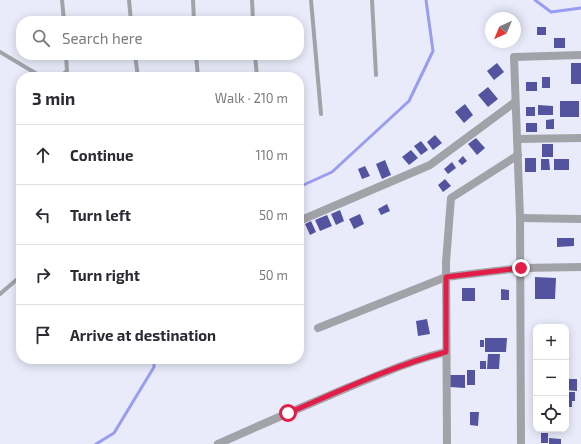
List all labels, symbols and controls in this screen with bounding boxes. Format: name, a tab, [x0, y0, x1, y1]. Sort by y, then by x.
north arrow	[485, 12, 521, 48]
search box	[16, 16, 304, 60]
icon: search	[30, 27, 52, 49]
text: Search here	[62, 29, 143, 47]
text: 3 min	[32, 88, 75, 108]
text: Walk · 210 m	[215, 90, 288, 106]
icon: ahead	[32, 144, 54, 166]
text: Continue	[70, 146, 133, 164]
text: 110 m	[256, 147, 288, 163]
icon: left	[32, 204, 54, 226]
text: Turn left	[70, 206, 131, 224]
text: 50 m	[259, 207, 288, 223]
route end	[512, 259, 530, 277]
icon: right	[32, 264, 54, 286]
text: Turn right	[70, 266, 140, 284]
text: 50 m	[259, 267, 288, 283]
icon: arrive	[32, 324, 54, 346]
map controls	[533, 324, 569, 432]
button: +	[533, 324, 569, 360]
text: Arrive at destination	[70, 326, 216, 344]
button: −	[533, 360, 569, 396]
button: locate	[533, 396, 569, 432]
route start	[279, 404, 297, 422]

